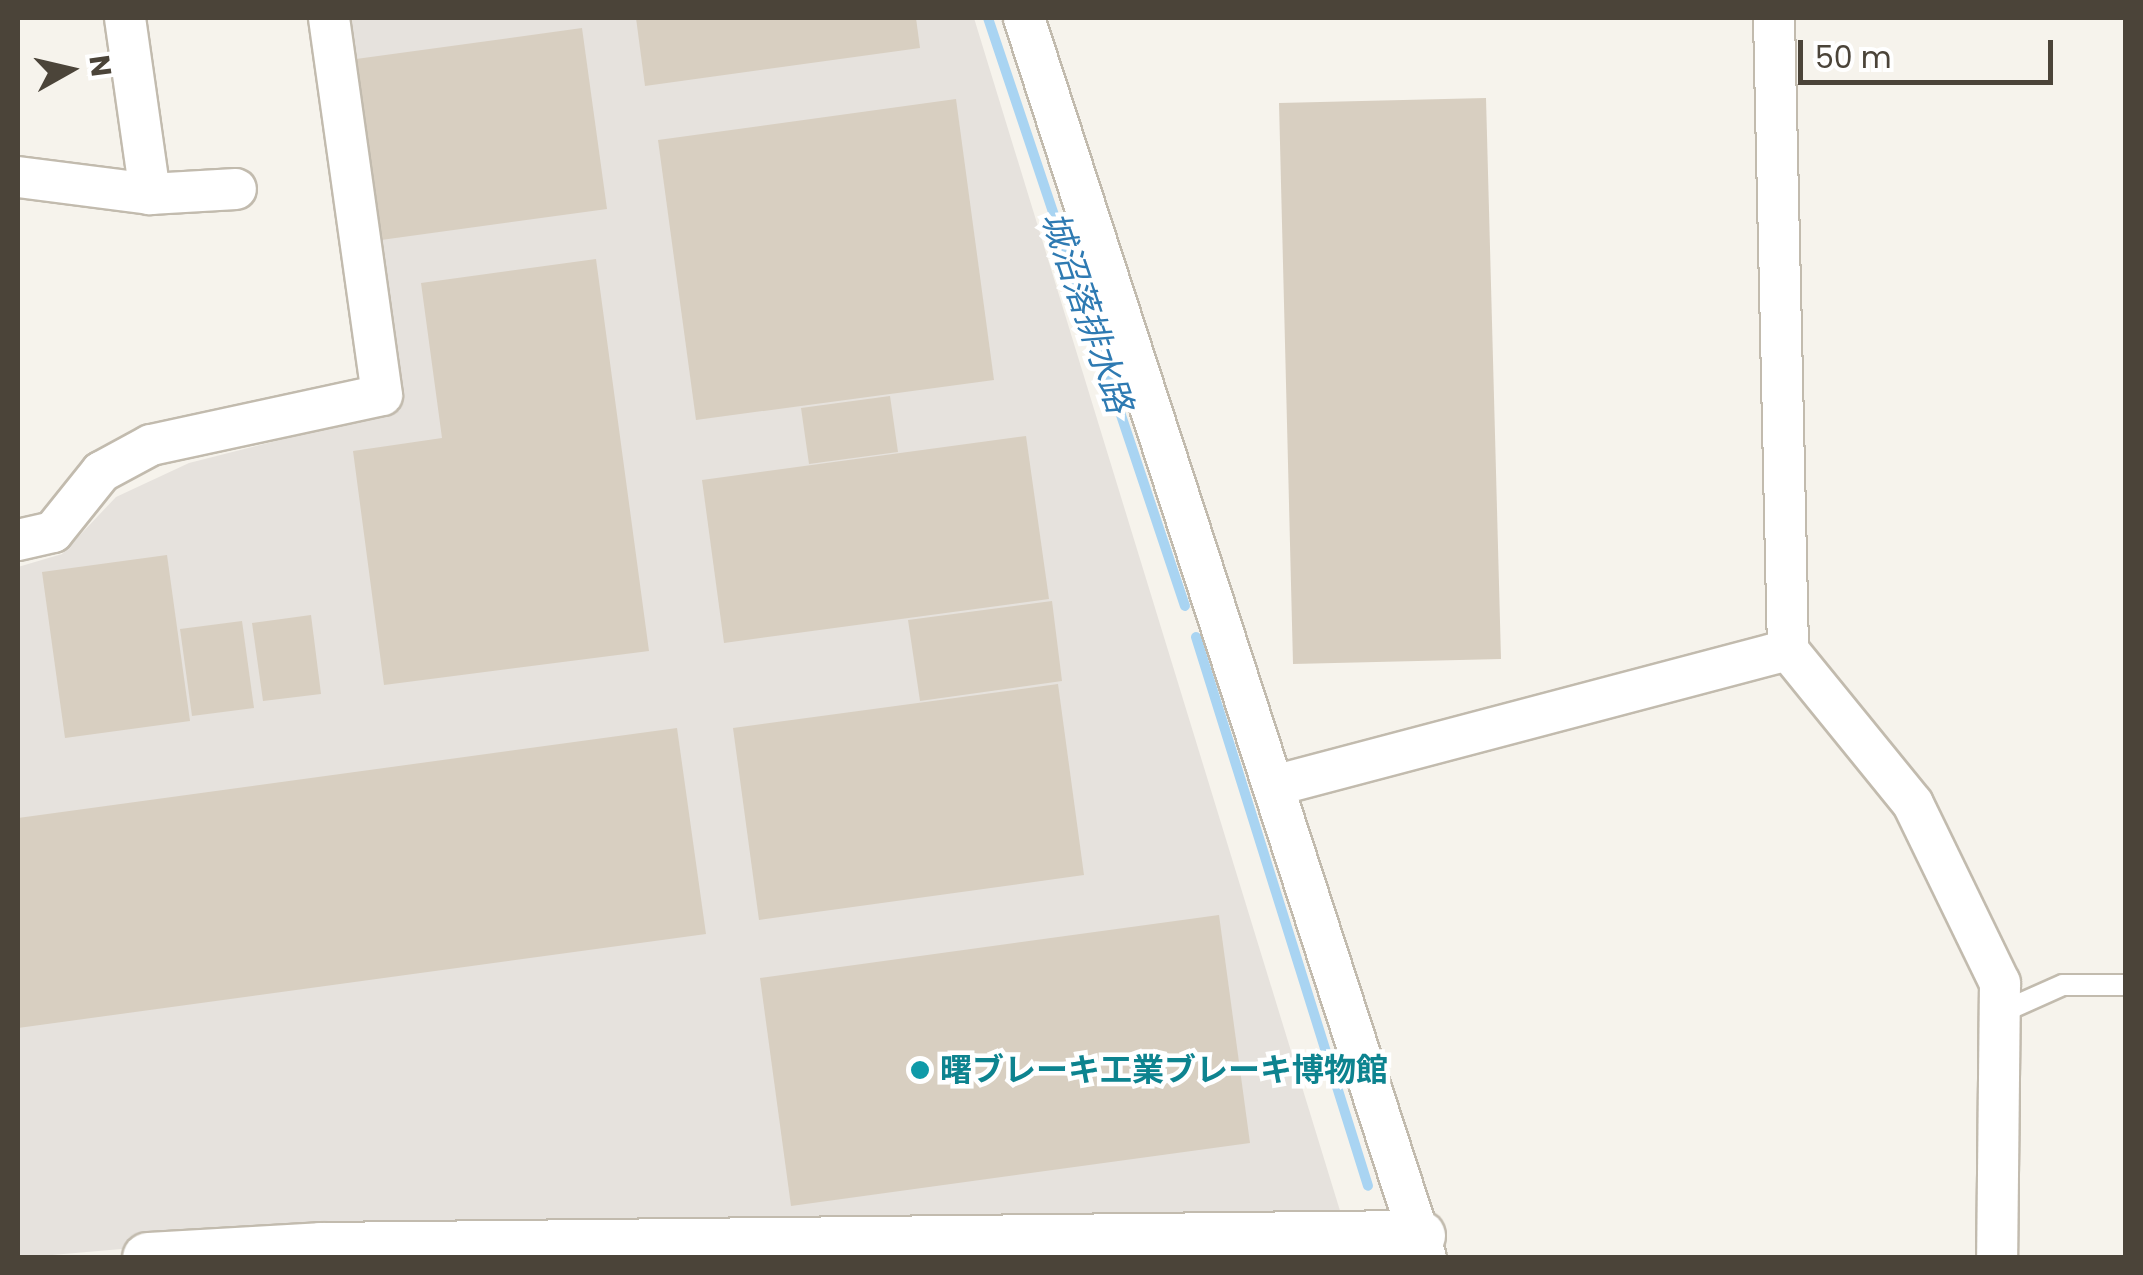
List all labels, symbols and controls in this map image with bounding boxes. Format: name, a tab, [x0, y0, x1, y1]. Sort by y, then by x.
north arrow	[20, 20, 120, 120]
scale bar	[1803, 20, 2058, 82]
text: 50 m	[1815, 36, 1892, 79]
text: N	[79, 53, 121, 79]
water label: 城沼落排水路	[1033, 206, 1141, 418]
place label: 曙ブレーキ工業ブレーキ博物館	[940, 1051, 1388, 1089]
marker: 曙ブレーキ工業ブレーキ博物館	[909, 1059, 931, 1081]

